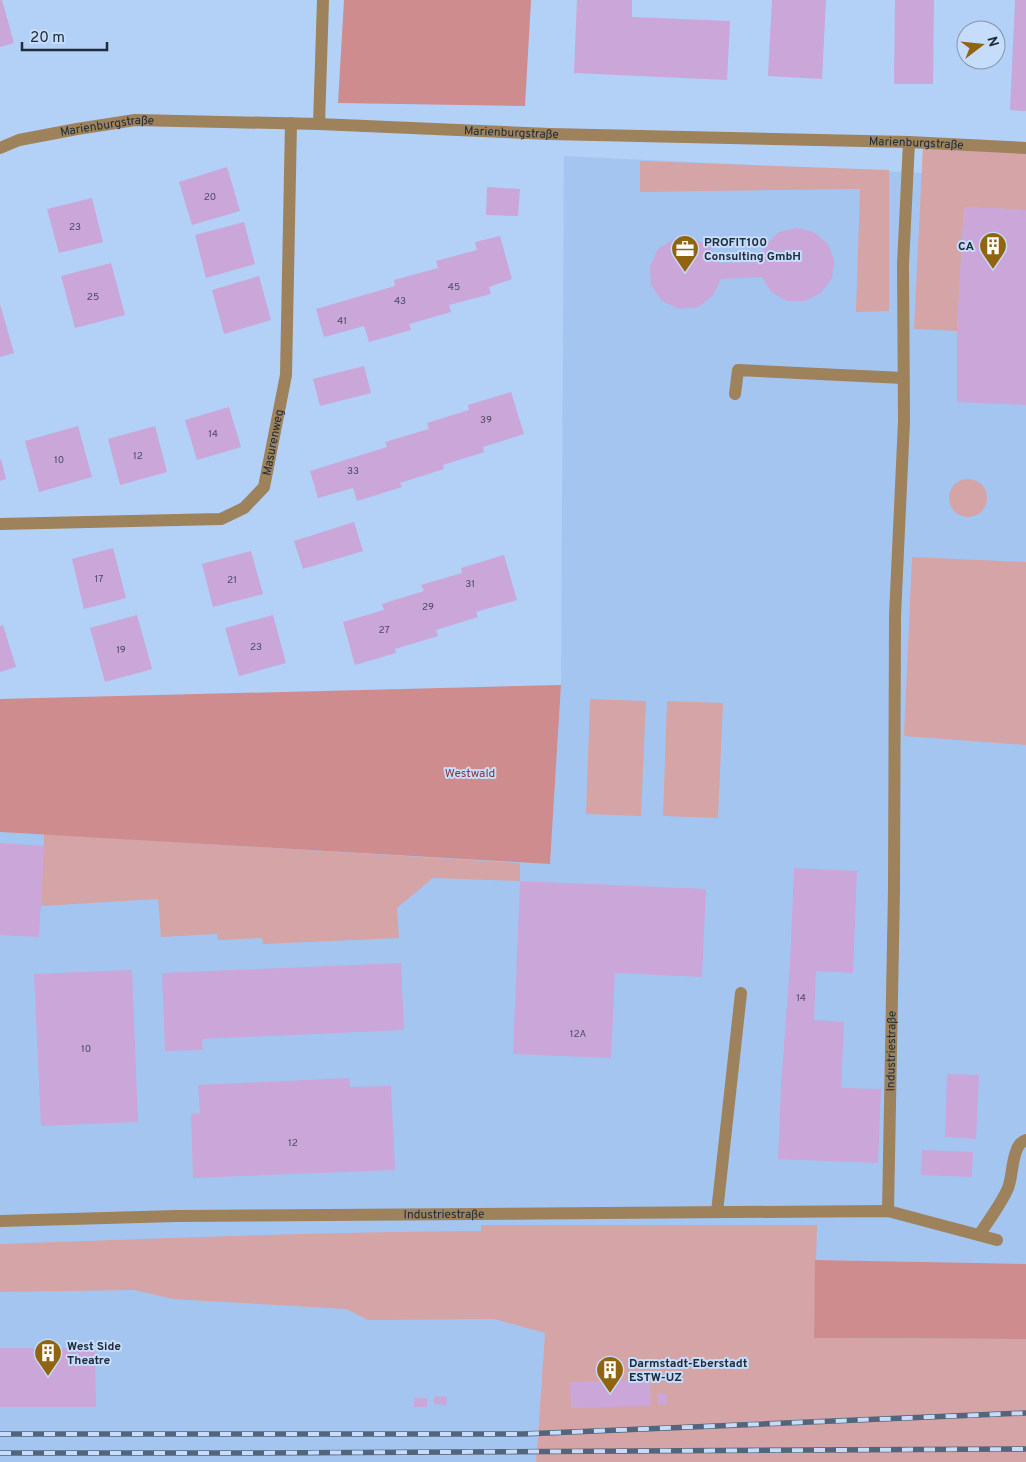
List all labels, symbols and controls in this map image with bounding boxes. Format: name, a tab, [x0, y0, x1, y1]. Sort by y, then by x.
scale bar	[22, 20, 108, 52]
north arrow	[956, 20, 1006, 70]
text: 20 m	[30, 29, 65, 48]
text: N	[982, 35, 1002, 49]
street label: Marienburgstraße	[59, 113, 154, 141]
street label: Marienburgstraße	[464, 123, 559, 143]
street label: Marienburgstraße	[869, 134, 964, 154]
house number: 20	[204, 191, 216, 204]
house number: 23	[69, 221, 81, 234]
building icon: CA	[978, 231, 1008, 270]
office icon: PROFIT100 Consulting GmbH	[670, 234, 700, 273]
place label: PROFIT100 Consulting GmbH	[704, 235, 801, 265]
place label: CA	[958, 239, 974, 255]
house number: 45	[448, 281, 460, 294]
house number: 25	[87, 291, 99, 304]
house number: 43	[394, 295, 406, 308]
house number: 41	[337, 315, 347, 328]
street label: Masurenweg	[259, 408, 288, 477]
house number: 39	[480, 414, 492, 427]
house number: 14	[208, 428, 218, 441]
house number: 12	[133, 450, 143, 463]
house number: 10	[54, 454, 64, 467]
house number: 33	[347, 465, 359, 478]
house number: 17	[95, 573, 103, 586]
house number: 21	[227, 574, 237, 587]
house number: 31	[465, 578, 475, 591]
house number: 29	[422, 601, 434, 614]
house number: 27	[378, 624, 390, 637]
house number: 23	[250, 641, 262, 654]
house number: 19	[116, 644, 126, 657]
park label: Westwald	[445, 766, 495, 782]
house number: 14	[796, 992, 806, 1005]
street label: Industriestraße	[883, 1010, 901, 1092]
house number: 12A	[570, 1028, 587, 1041]
house number: 10	[81, 1043, 91, 1056]
house number: 12	[288, 1137, 298, 1150]
street label: Industriestraße	[403, 1207, 484, 1223]
building icon: West Side Theatre	[33, 1338, 63, 1377]
place label: West Side Theatre	[67, 1339, 121, 1369]
building icon: Darmstadt-Eberstadt ESTW-UZ	[595, 1355, 625, 1394]
place label: Darmstadt-Eberstadt ESTW-UZ	[629, 1356, 748, 1386]

